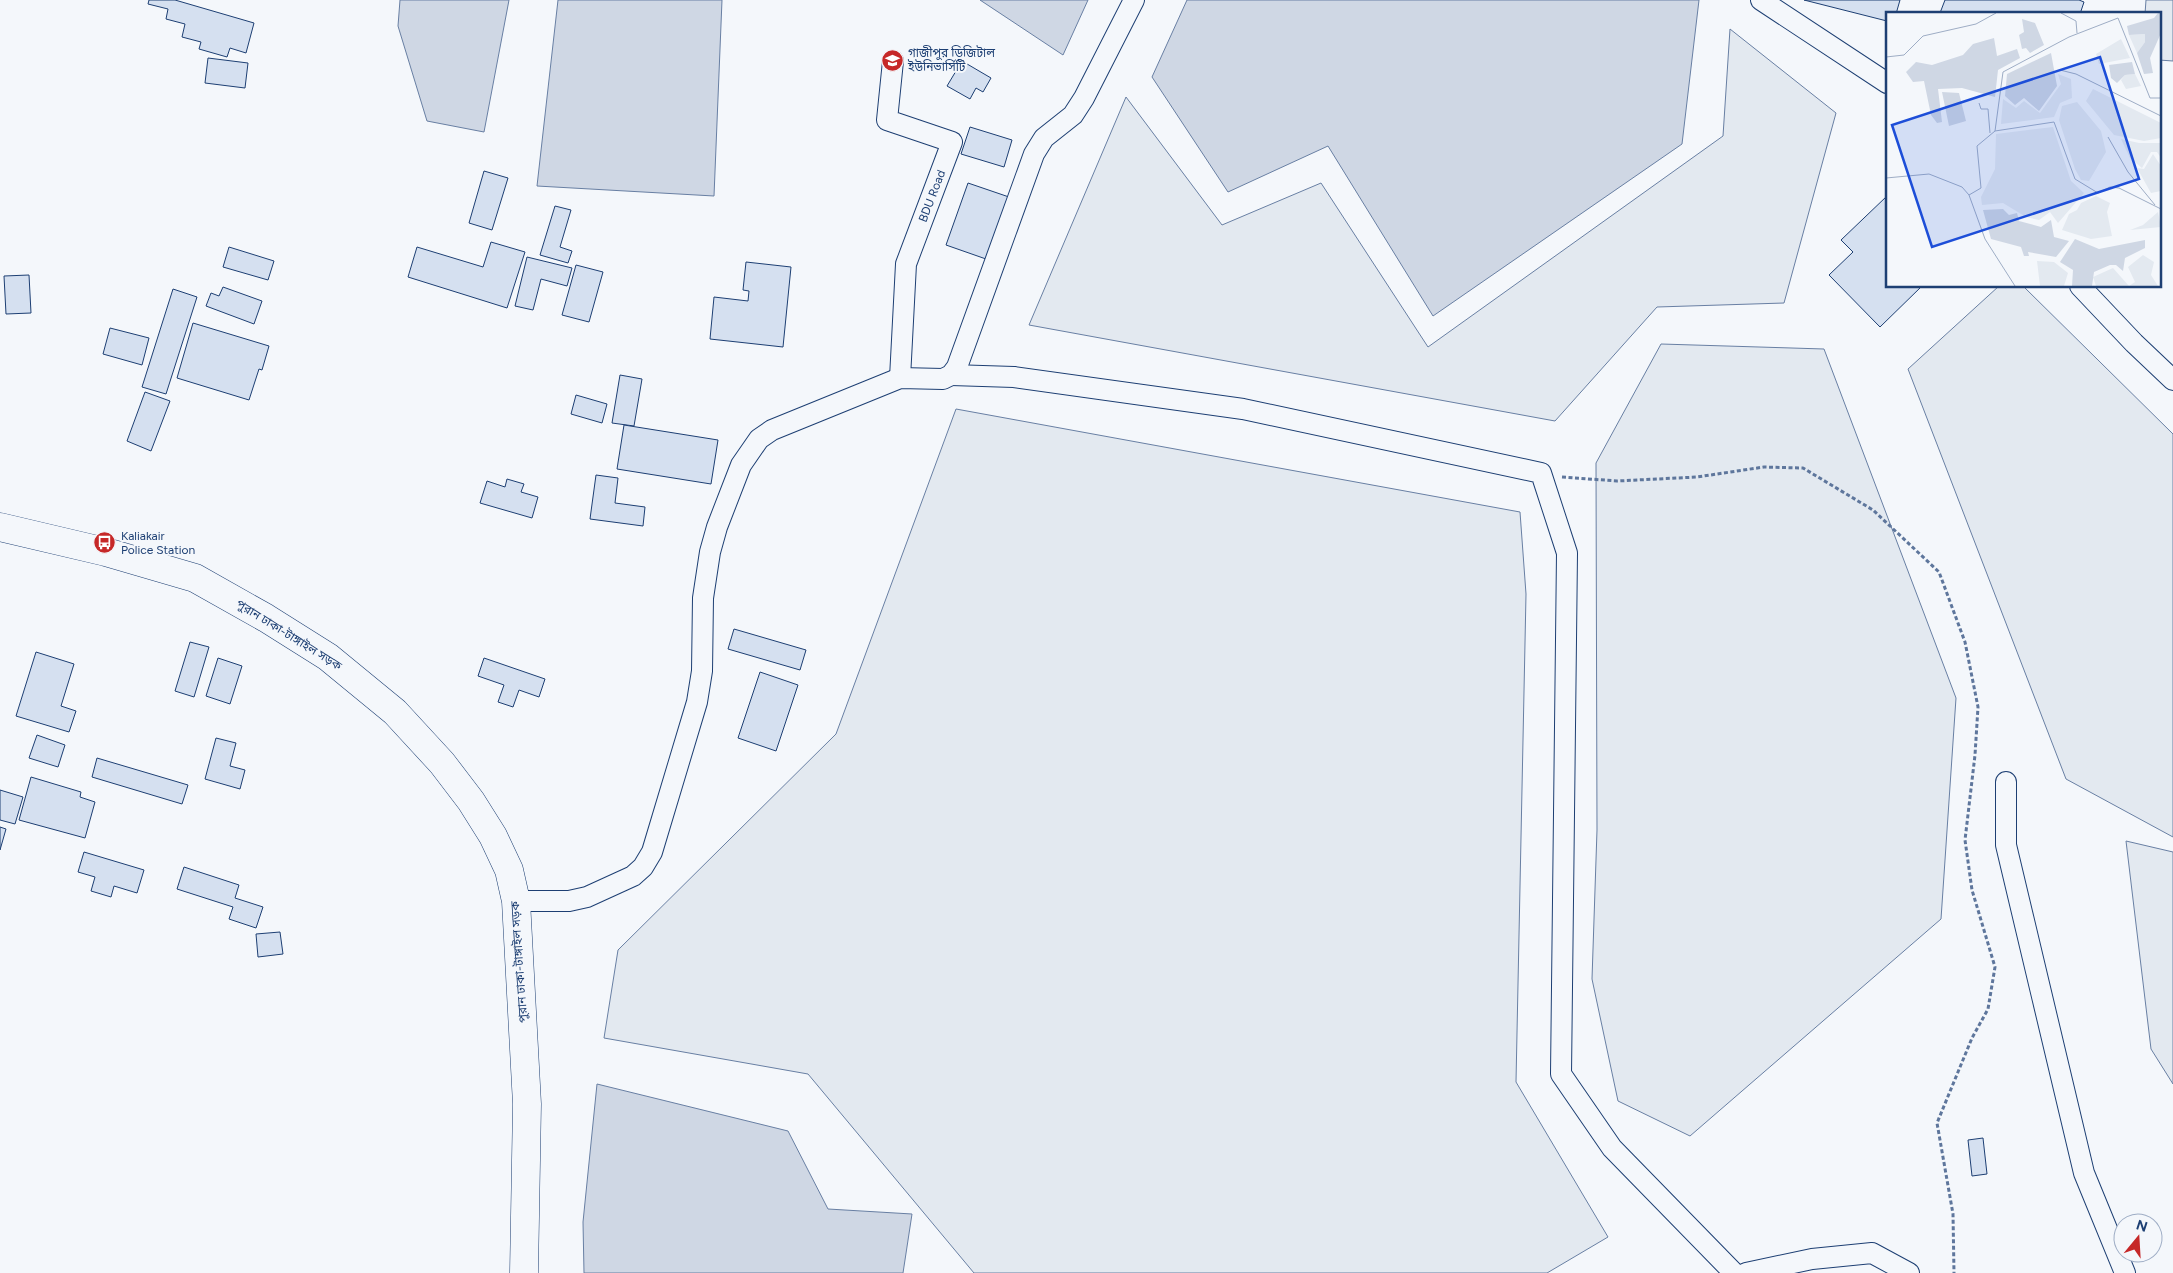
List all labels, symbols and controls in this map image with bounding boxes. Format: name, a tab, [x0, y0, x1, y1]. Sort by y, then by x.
inset map	[1886, 12, 2160, 288]
place label: গাজীপুর ডিজিটাল ইউনিভার্সিটি	[907, 45, 995, 74]
school or university icon: গাজীপুর ডিজিটাল ইউনিভার্সিটি	[880, 48, 904, 72]
street label: BDU Road	[916, 168, 948, 224]
place label: Kaliakair Police Station	[121, 529, 195, 557]
bus stop icon: Kaliakair Police Station	[93, 531, 117, 555]
street label: পুরান ঢাকা-টাঙ্গাইল সড়ক	[233, 596, 345, 674]
street label: পুরান ঢাকা-টাঙ্গাইল সড়ক	[507, 900, 531, 1023]
north arrow	[2113, 1213, 2163, 1263]
text: N	[2134, 1216, 2150, 1236]

